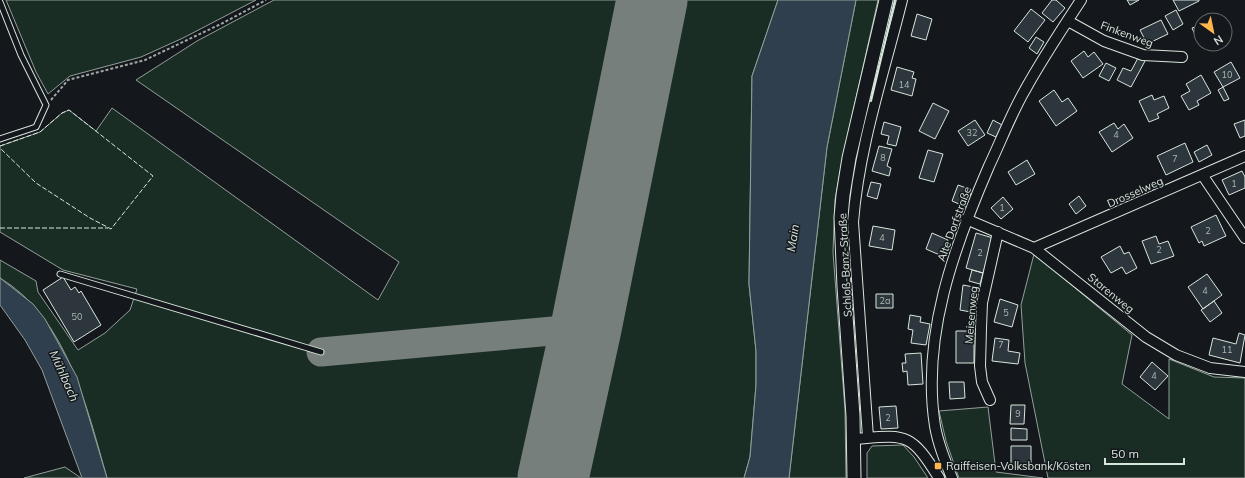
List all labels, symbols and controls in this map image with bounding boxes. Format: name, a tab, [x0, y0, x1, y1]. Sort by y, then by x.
north arrow	[1193, 12, 1233, 52]
street label: Finkenweg	[1099, 18, 1155, 50]
text: N	[1211, 32, 1226, 49]
house number: 10	[1222, 69, 1232, 80]
house number: 14	[899, 79, 910, 90]
house number: 32	[967, 127, 977, 138]
house number: 4	[1113, 129, 1119, 140]
house number: 8	[880, 152, 886, 163]
house number: 7	[1172, 153, 1178, 164]
street label: Drosselweg	[1105, 173, 1165, 211]
house number: 1	[1231, 178, 1237, 189]
street label: Alte Dorfstraße	[934, 185, 974, 263]
house number: 1	[999, 202, 1005, 213]
street label: Schloß-Banz-Straße	[835, 213, 855, 317]
water label: Main	[783, 223, 802, 253]
house number: 2	[1205, 225, 1211, 236]
house number: 4	[879, 232, 885, 243]
house number: 2	[1156, 244, 1162, 255]
house number: 2	[977, 247, 983, 258]
street label: Starenweg	[1085, 270, 1137, 316]
house number: 4	[1202, 285, 1208, 296]
street label: Meisenweg	[962, 286, 980, 344]
house number: 2a	[880, 295, 890, 306]
house number: 5	[1003, 307, 1009, 318]
house number: 50	[72, 311, 82, 322]
house number: 7	[998, 339, 1004, 350]
house number: 11	[1222, 344, 1232, 355]
water label: Mühlbach	[47, 348, 82, 404]
house number: 4	[1151, 370, 1157, 381]
house number: 9	[1015, 408, 1021, 419]
house number: 2	[885, 412, 891, 423]
scale bar	[1105, 440, 1184, 466]
text: 50 m	[1111, 446, 1139, 461]
place label: Raiffeisen-Volksbank/Kösten	[946, 459, 1091, 473]
marker: Raiffeisen-Volksbank/Kösten	[933, 461, 943, 471]

